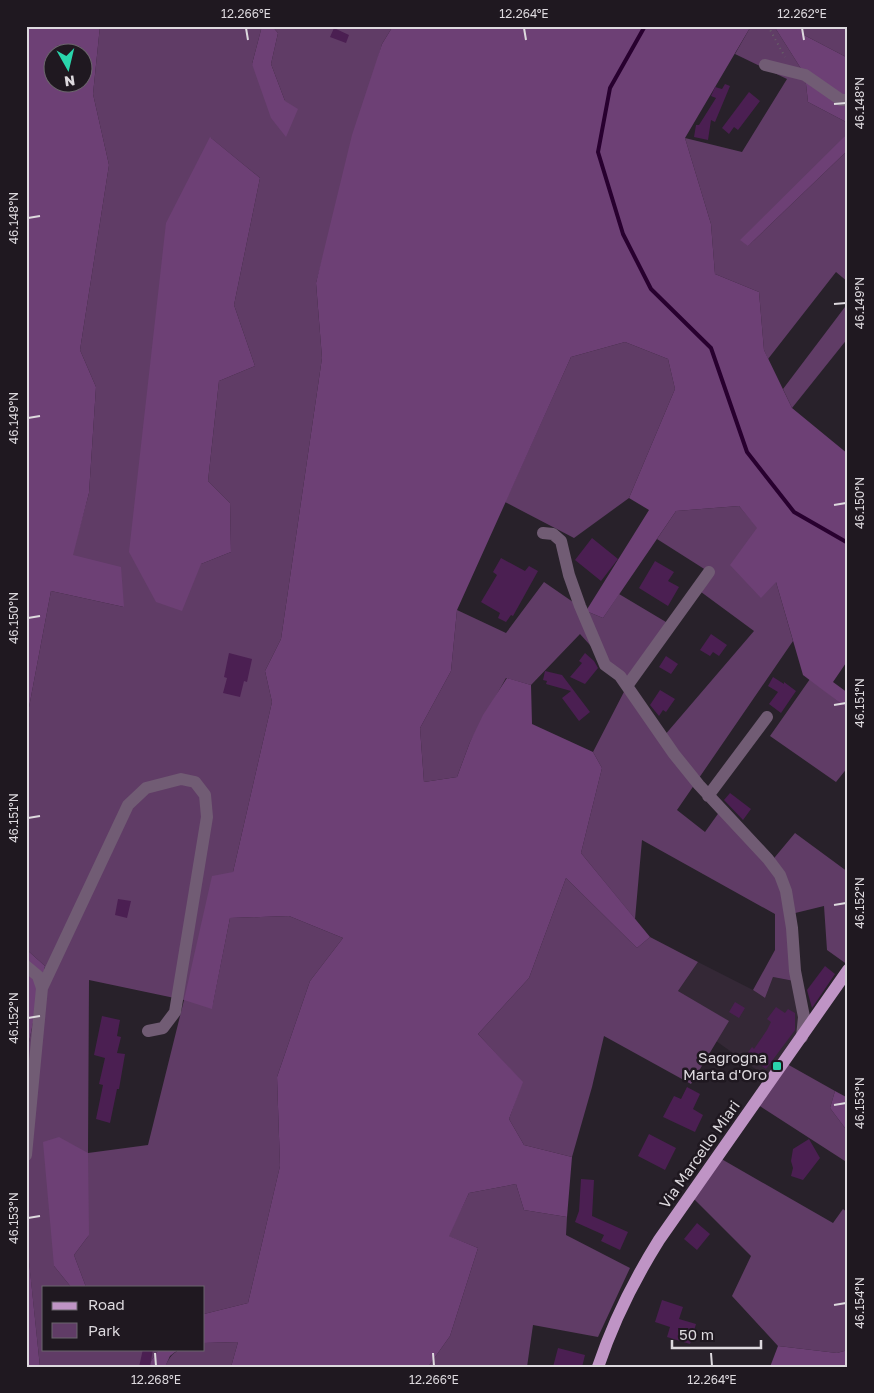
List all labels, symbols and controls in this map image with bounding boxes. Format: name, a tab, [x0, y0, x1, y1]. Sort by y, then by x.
text: 12.266°E	[221, 6, 271, 21]
text: 12.264°E	[499, 6, 549, 21]
text: 12.262°E	[777, 6, 827, 21]
north arrow	[42, 42, 92, 92]
text: N	[63, 72, 76, 91]
text: 46.148°N	[852, 77, 867, 129]
text: 46.148°N	[6, 192, 21, 244]
text: 46.149°N	[852, 277, 867, 329]
text: 46.149°N	[6, 392, 21, 444]
text: 46.150°N	[852, 477, 867, 529]
text: 46.150°N	[6, 592, 21, 644]
text: 46.151°N	[852, 678, 867, 728]
text: 46.151°N	[6, 793, 21, 843]
text: 46.152°N	[852, 877, 867, 929]
text: 46.152°N	[6, 992, 21, 1044]
place label: Sagrogna Marta d'Oro	[683, 1048, 767, 1083]
marker: Sagrogna Marta d'Oro	[771, 1060, 783, 1072]
text: 46.153°N	[852, 1077, 867, 1129]
street label: Via Marcello Miari	[655, 1097, 743, 1211]
text: 46.153°N	[6, 1192, 21, 1244]
text: 46.154°N	[852, 1277, 867, 1329]
legend	[42, 1286, 205, 1350]
text: Road	[88, 1295, 125, 1313]
scale bar	[672, 1318, 760, 1350]
text: Park	[88, 1321, 121, 1339]
text: 50 m	[679, 1325, 714, 1343]
text: 12.268°E	[131, 1372, 181, 1387]
text: 12.266°E	[409, 1372, 459, 1387]
text: 12.264°E	[687, 1372, 737, 1387]

